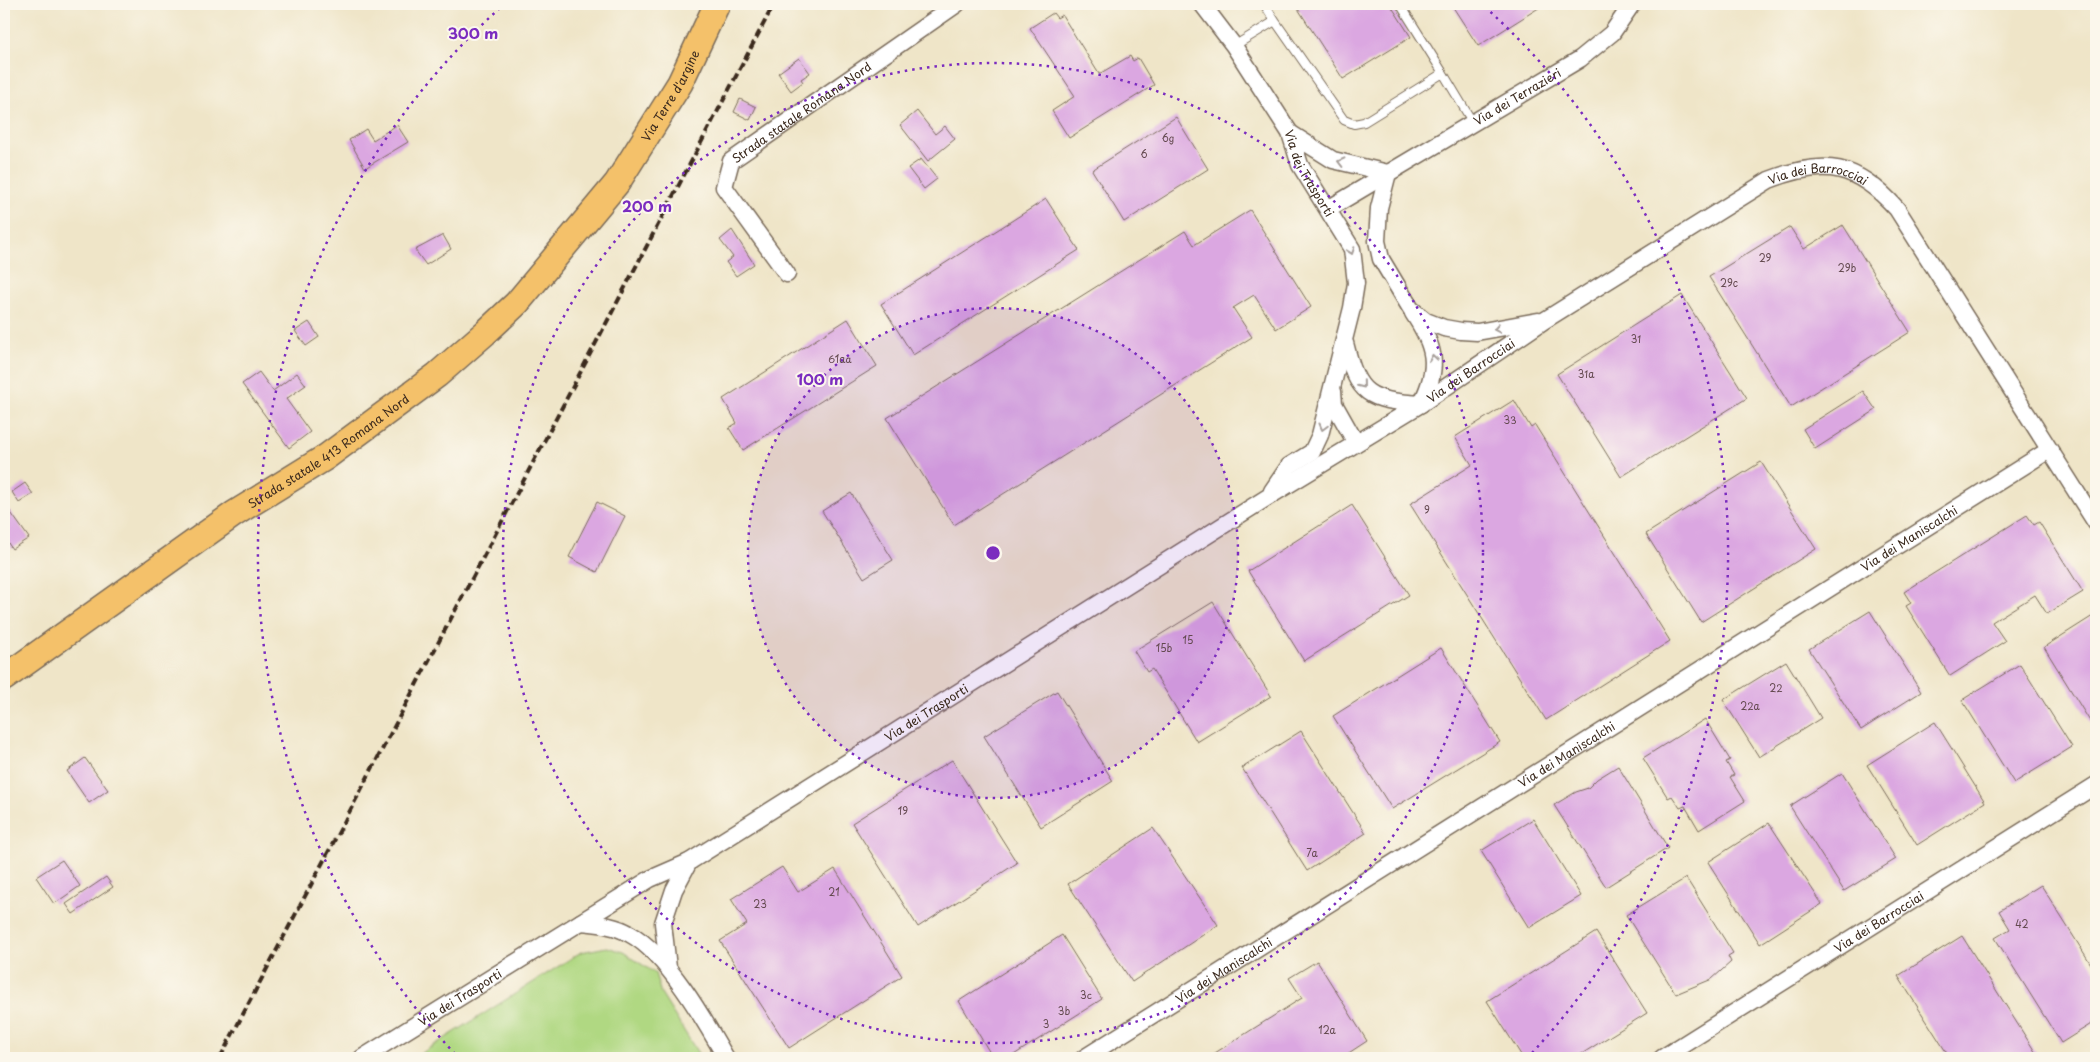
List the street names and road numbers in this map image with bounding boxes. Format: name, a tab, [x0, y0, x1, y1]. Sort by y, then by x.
street label: Via Terre d'argine	[636, 46, 704, 145]
street label: Strada statale Romana Nord	[728, 57, 875, 167]
street label: Via dei Terrazieri	[1470, 63, 1564, 130]
street label: Via dei Trasporti	[1280, 127, 1339, 220]
street label: Via dei Barrocciai	[1767, 177, 1869, 191]
street label: Via dei Barrocciai	[1423, 334, 1518, 407]
street label: Strada statale 413 Romana Nord	[244, 390, 413, 512]
street label: Via dei Maniscalchi	[1857, 501, 1961, 576]
street label: Via dei Trasporti	[881, 679, 971, 746]
street label: Via dei Maniscalchi	[1514, 717, 1618, 791]
street label: Via dei Barrocciai	[1830, 887, 1927, 957]
street label: Via dei Maniscalchi	[1172, 933, 1276, 1007]
street label: Via dei Trasporti	[414, 964, 505, 1030]

